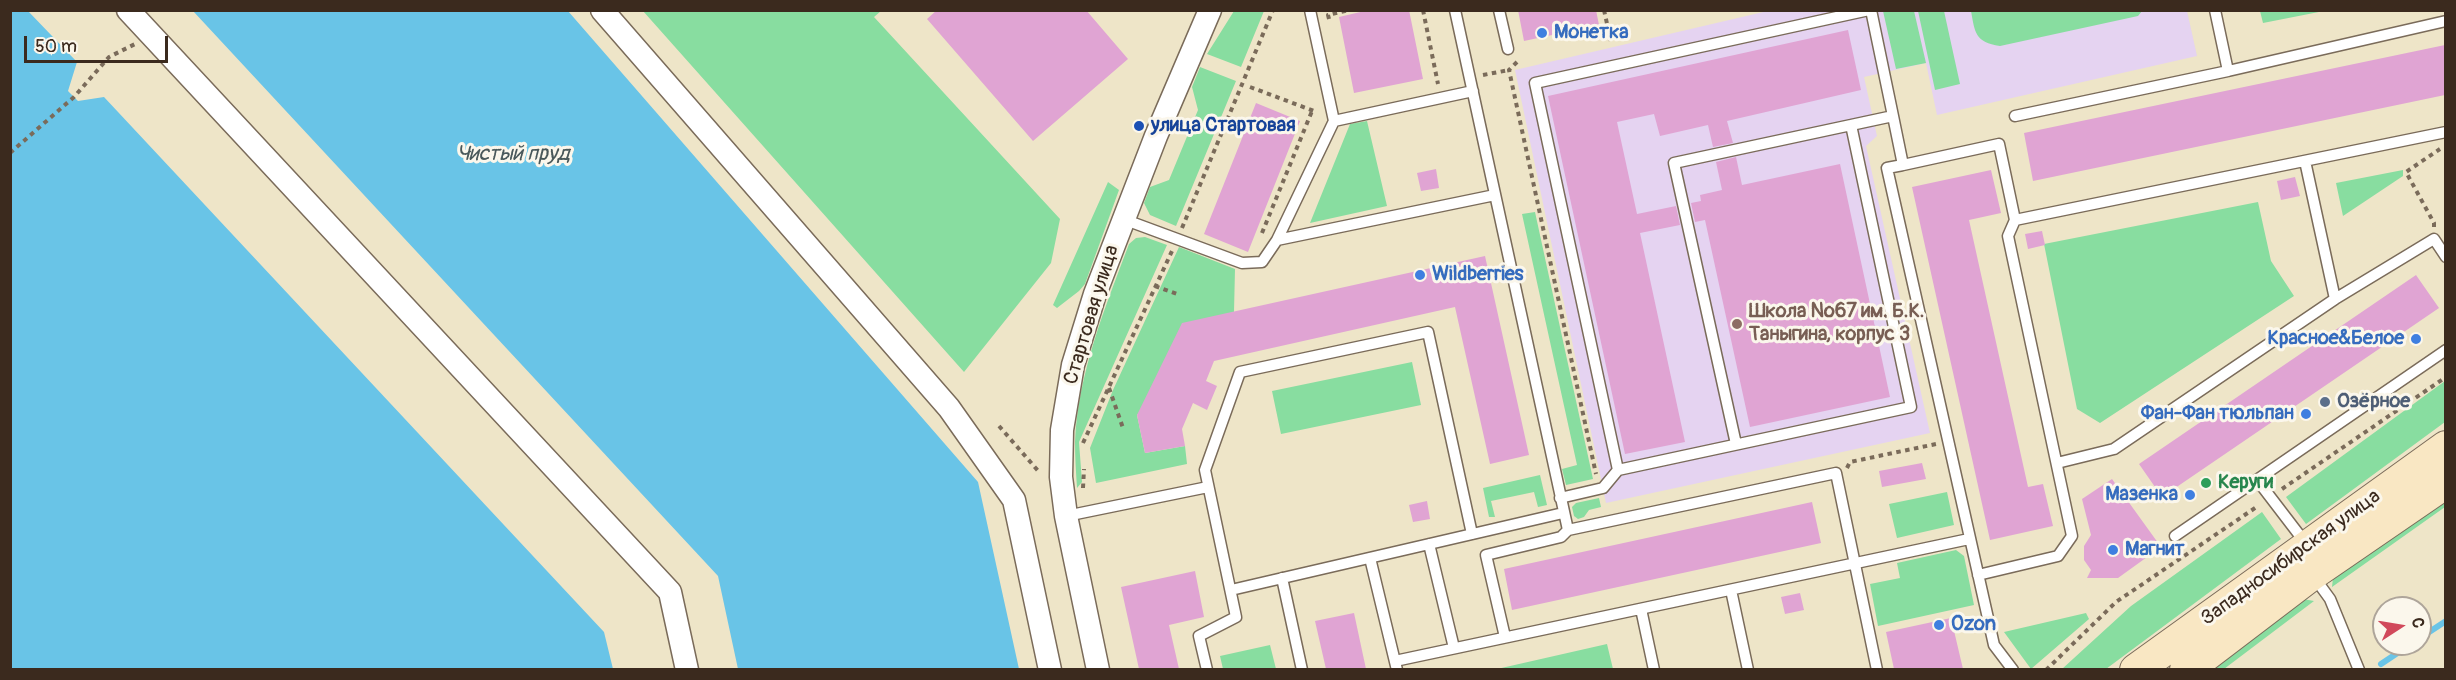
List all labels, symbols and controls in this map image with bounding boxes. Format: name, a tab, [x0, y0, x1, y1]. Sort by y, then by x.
place label: Монетка	[1554, 21, 1629, 45]
scale bar	[27, 24, 171, 62]
marker: Монетка	[1535, 26, 1549, 40]
text: 50 m	[35, 35, 77, 58]
place label: улица Стартовая	[1151, 114, 1296, 138]
marker: улица Стартовая	[1132, 119, 1146, 133]
water label: Чистый пруд	[456, 142, 570, 168]
street label: Стартовая улица	[1059, 242, 1125, 388]
place label: Wildberries	[1432, 263, 1524, 287]
marker: Wildberries	[1413, 268, 1427, 282]
place label: Школа №67 им. Б.К. Таныгина, корпус 3	[1749, 300, 1924, 347]
marker: Школа №67 им. Б.К. Таныгина, корпус 3	[1730, 317, 1744, 331]
place label: Красное&Белое	[2268, 327, 2404, 351]
marker: Красное&Белое	[2409, 332, 2423, 346]
place label: Озёрное	[2337, 390, 2410, 414]
marker: Озёрное	[2318, 395, 2332, 409]
place label: Фан-Фан тюльпан	[2141, 402, 2294, 426]
marker: Фан-Фан тюльпан	[2299, 407, 2313, 421]
place label: Керуги	[2218, 471, 2273, 495]
marker: Керуги	[2199, 476, 2213, 490]
place label: Мазенка	[2105, 483, 2178, 507]
street label: Западносибирская улица	[2197, 485, 2385, 631]
marker: Мазенка	[2183, 488, 2197, 502]
place label: Магнит	[2125, 538, 2184, 562]
marker: Магнит	[2106, 543, 2120, 557]
north arrow	[2372, 596, 2432, 656]
place label: Ozon	[1951, 613, 1996, 637]
text: С	[2407, 616, 2428, 630]
marker: Ozon	[1932, 618, 1946, 632]

